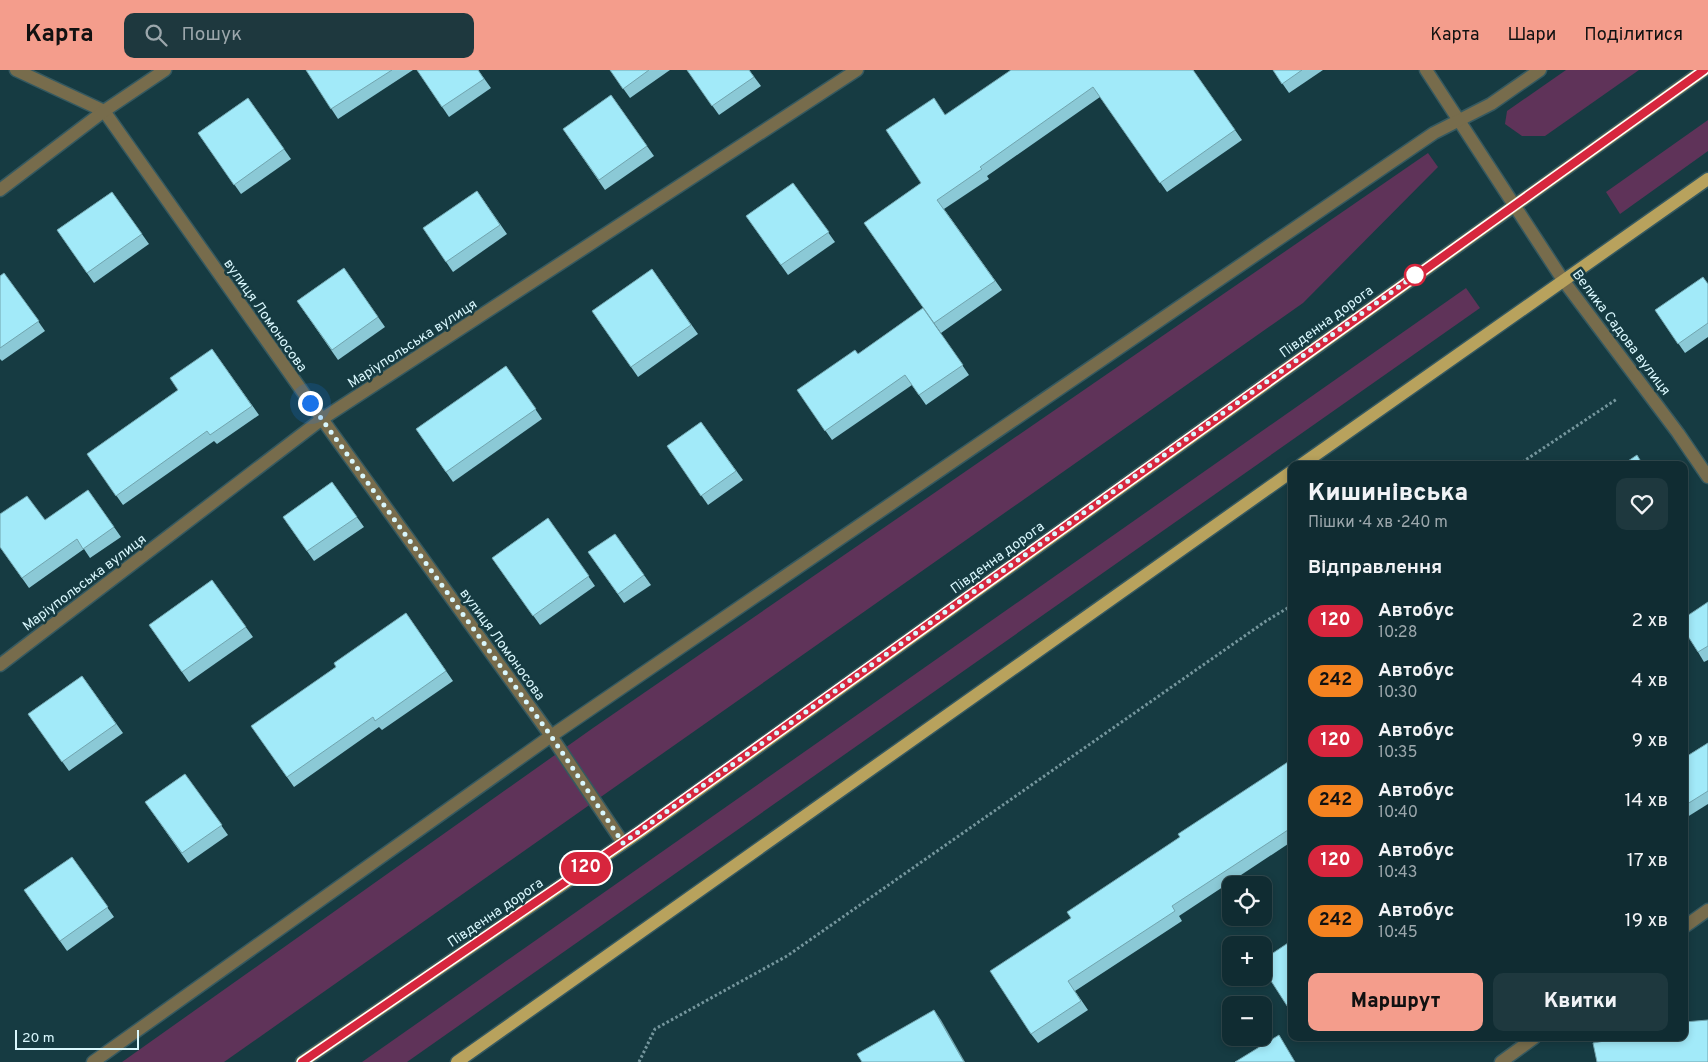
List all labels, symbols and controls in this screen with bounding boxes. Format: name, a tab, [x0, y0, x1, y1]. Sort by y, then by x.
search box	[124, 13, 474, 58]
text: Карта	[25, 20, 94, 50]
icon: search	[142, 21, 170, 49]
text: Пошук	[182, 23, 242, 47]
text: Карта	[1430, 24, 1479, 47]
text: Шари	[1507, 24, 1556, 47]
text: Поділитися	[1584, 24, 1683, 47]
street label: вулиця Ломоносова	[219, 256, 310, 376]
unlabelled marker	[1404, 264, 1426, 286]
street label: Велика Садова вулиця	[1568, 267, 1674, 399]
street label: Південна дорога	[1277, 282, 1377, 362]
street label: Маріупольська вулиця	[345, 296, 481, 392]
your location	[298, 391, 323, 416]
button: heart	[1616, 478, 1668, 530]
text: Кишинівська	[1308, 479, 1468, 509]
text: Пішки · 4 хв · 240 m	[1308, 513, 1448, 533]
street label: Південна дорога	[948, 518, 1048, 598]
street label: Маріупольська вулиця	[20, 531, 150, 635]
text: Відправлення	[1308, 556, 1442, 580]
street label: вулиця Ломоносова	[455, 586, 548, 704]
text: Автобус	[1378, 599, 1454, 623]
text: 120	[1320, 609, 1351, 632]
text: 2 хв	[1631, 609, 1668, 633]
text: 10:28	[1378, 623, 1417, 643]
text: Автобус	[1378, 659, 1454, 683]
text: 242	[1319, 669, 1352, 692]
text: 4 хв	[1631, 669, 1668, 693]
text: 10:30	[1378, 683, 1418, 703]
text: Автобус	[1378, 719, 1454, 743]
text: 120	[1320, 729, 1351, 752]
text: 9 хв	[1632, 729, 1668, 753]
text: 10:35	[1378, 743, 1417, 763]
text: Автобус	[1378, 779, 1454, 803]
text: 242	[1319, 789, 1352, 812]
text: 14 хв	[1625, 789, 1668, 813]
text: 10:40	[1378, 803, 1418, 823]
text: Автобус	[1378, 839, 1454, 863]
text: 120	[1320, 849, 1351, 872]
text: 17 хв	[1627, 849, 1668, 873]
line badge: 120	[557, 852, 615, 884]
text: 120	[571, 856, 601, 879]
text: 10:43	[1378, 863, 1417, 883]
street label: Південна дорога	[445, 875, 547, 952]
map controls	[1222, 876, 1272, 1046]
button: locate	[1222, 876, 1272, 926]
text: Автобус	[1378, 899, 1454, 923]
text: 242	[1319, 909, 1352, 932]
text: 19 хв	[1625, 909, 1668, 933]
text: 10:45	[1378, 923, 1418, 943]
button: +	[1222, 936, 1272, 986]
button: Маршрут	[1308, 973, 1483, 1031]
button: Квитки	[1493, 973, 1668, 1031]
button: −	[1222, 996, 1272, 1046]
scale bar	[15, 1027, 139, 1050]
text: 20 m	[22, 1030, 55, 1047]

